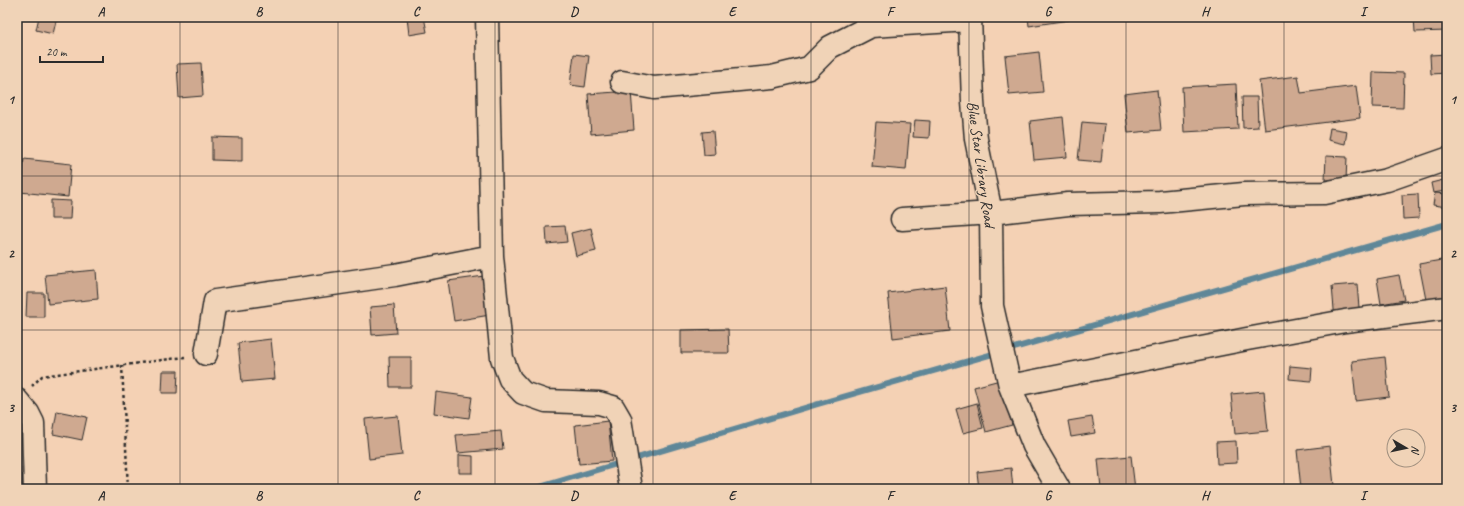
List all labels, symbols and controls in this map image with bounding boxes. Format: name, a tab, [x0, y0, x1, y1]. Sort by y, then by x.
text: A	[98, 4, 106, 20]
text: B	[256, 4, 264, 20]
text: C	[413, 4, 421, 20]
text: D	[570, 4, 579, 20]
text: E	[729, 4, 738, 20]
text: F	[887, 4, 896, 20]
text: G	[1045, 4, 1053, 20]
text: H	[1201, 4, 1211, 20]
text: I	[1360, 4, 1369, 20]
scale bar	[40, 38, 103, 64]
text: 20 m	[46, 44, 68, 60]
text: 1	[8, 92, 16, 108]
text: 1	[1450, 92, 1458, 108]
street label: Blue Star Library Road	[962, 100, 1000, 231]
text: 2	[8, 246, 15, 262]
text: 2	[1450, 246, 1457, 262]
text: 3	[8, 400, 15, 416]
text: 3	[1450, 400, 1457, 416]
north arrow	[1386, 428, 1426, 468]
text: N	[1408, 445, 1423, 456]
text: A	[98, 488, 106, 504]
text: B	[256, 488, 264, 504]
text: C	[413, 488, 421, 504]
text: D	[570, 488, 579, 504]
text: E	[729, 488, 738, 504]
text: F	[887, 488, 896, 504]
text: G	[1045, 488, 1053, 504]
text: H	[1201, 488, 1211, 504]
text: I	[1360, 488, 1369, 504]

